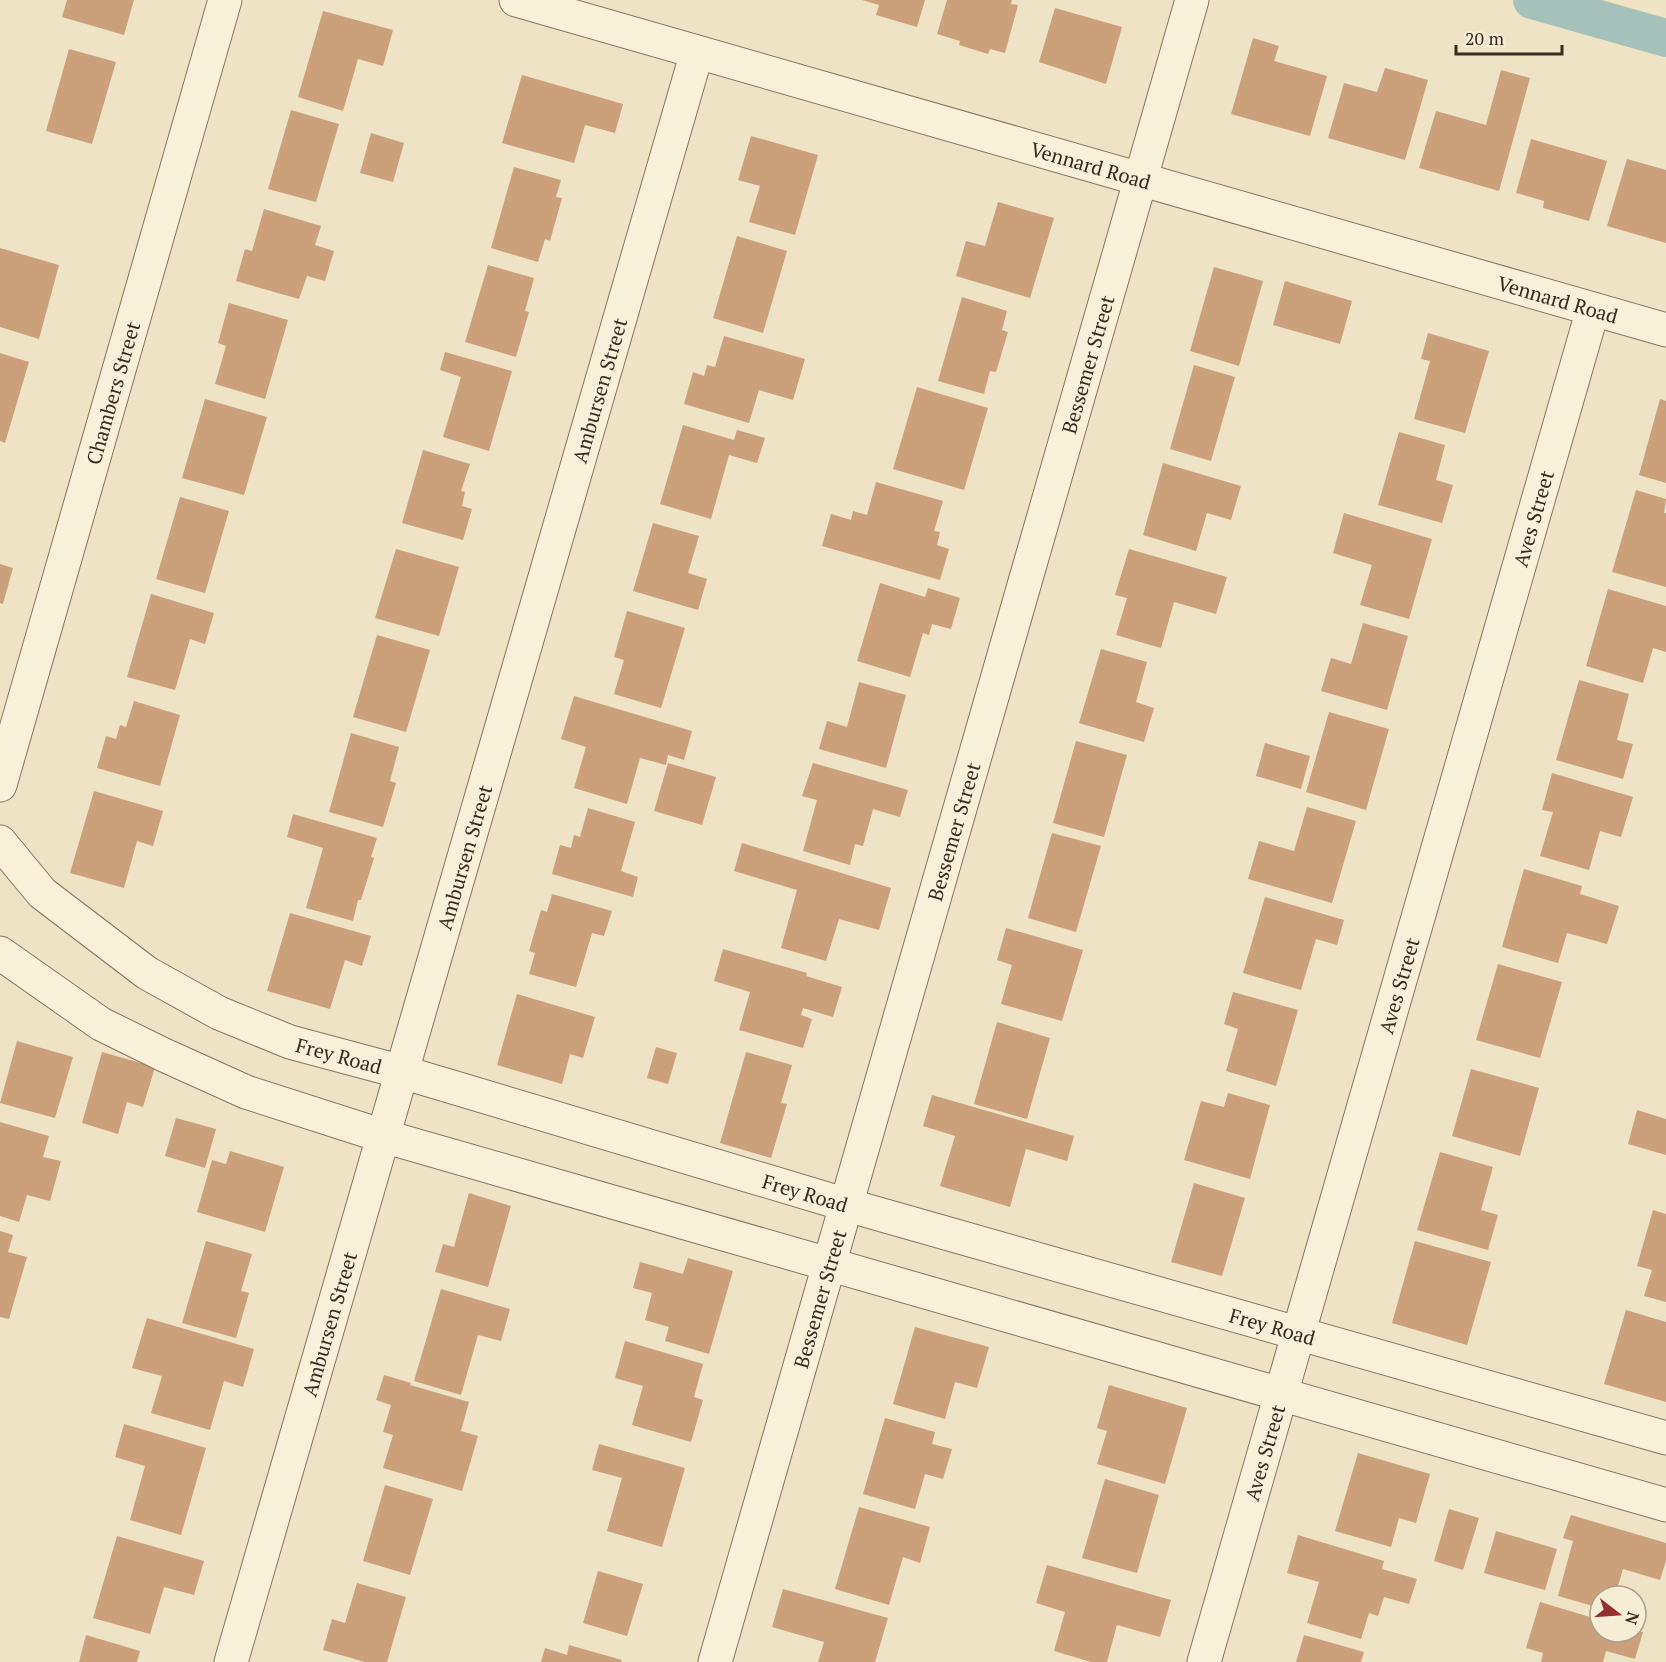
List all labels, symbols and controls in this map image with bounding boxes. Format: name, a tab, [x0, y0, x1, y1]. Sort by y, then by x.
scale bar	[1456, 18, 1562, 56]
text: 20 m	[1465, 26, 1505, 50]
street label: Vennard Road	[1027, 135, 1154, 195]
street label: Vennard Road	[1495, 269, 1621, 329]
street label: Bessemer Street	[1055, 291, 1120, 437]
street label: Ambursen Street	[565, 314, 633, 466]
street label: Chambers Street	[79, 318, 146, 467]
street label: Aves Street	[1506, 466, 1560, 570]
street label: Bessemer Street	[921, 758, 986, 904]
street label: Ambursen Street	[430, 781, 498, 933]
street label: Aves Street	[1372, 934, 1425, 1037]
street label: Frey Road	[293, 1031, 385, 1080]
street label: Frey Road	[759, 1167, 851, 1218]
street label: Bessemer Street	[787, 1226, 852, 1371]
street label: Ambursen Street	[295, 1248, 363, 1400]
street label: Frey Road	[1227, 1301, 1319, 1351]
street label: Aves Street	[1238, 1401, 1291, 1504]
north arrow	[1588, 1584, 1648, 1644]
text: N	[1620, 1609, 1645, 1627]

